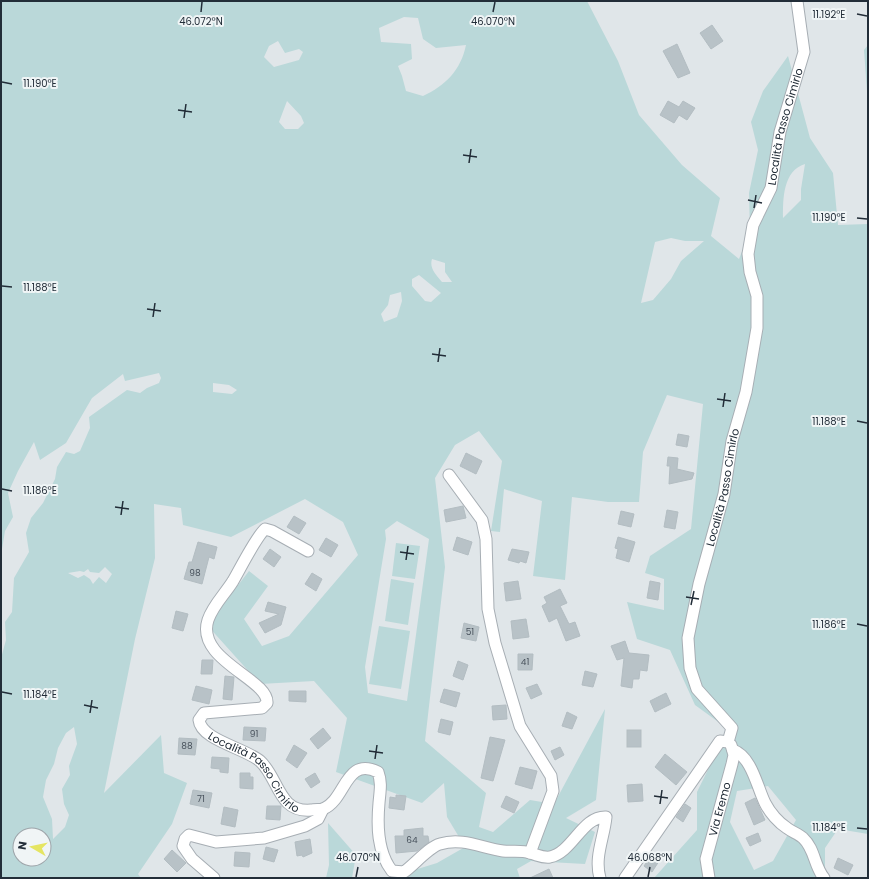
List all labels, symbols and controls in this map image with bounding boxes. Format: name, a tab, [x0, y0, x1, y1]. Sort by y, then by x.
text: 11.192°E	[813, 7, 845, 22]
text: 46.072°N	[179, 14, 223, 29]
text: 46.070°N	[471, 14, 515, 29]
street label: Località Passo Cimirlo	[764, 66, 807, 186]
text: 11.190°E	[23, 76, 57, 91]
text: 11.190°E	[812, 210, 846, 225]
text: 11.188°E	[23, 280, 57, 295]
text: 11.188°E	[812, 414, 846, 429]
street label: Località Passo Cimirlo	[702, 426, 743, 548]
text: 11.186°E	[23, 483, 57, 498]
house number: 98	[189, 567, 201, 579]
text: 11.186°E	[812, 617, 846, 632]
house number: 51	[466, 626, 474, 638]
house number: 41	[521, 656, 529, 668]
text: 11.184°E	[23, 687, 57, 702]
street label: Località Passo Cimirlo	[205, 728, 302, 817]
house number: 91	[250, 728, 258, 740]
house number: 88	[181, 740, 193, 752]
street label: Via Eremo	[705, 780, 735, 838]
house number: 71	[197, 793, 205, 805]
text: 11.184°E	[812, 820, 846, 835]
north arrow	[12, 827, 52, 867]
house number: 64	[406, 834, 418, 846]
text: N	[14, 840, 31, 851]
text: 46.070°N	[336, 850, 380, 865]
text: 46.068°N	[628, 850, 672, 865]

